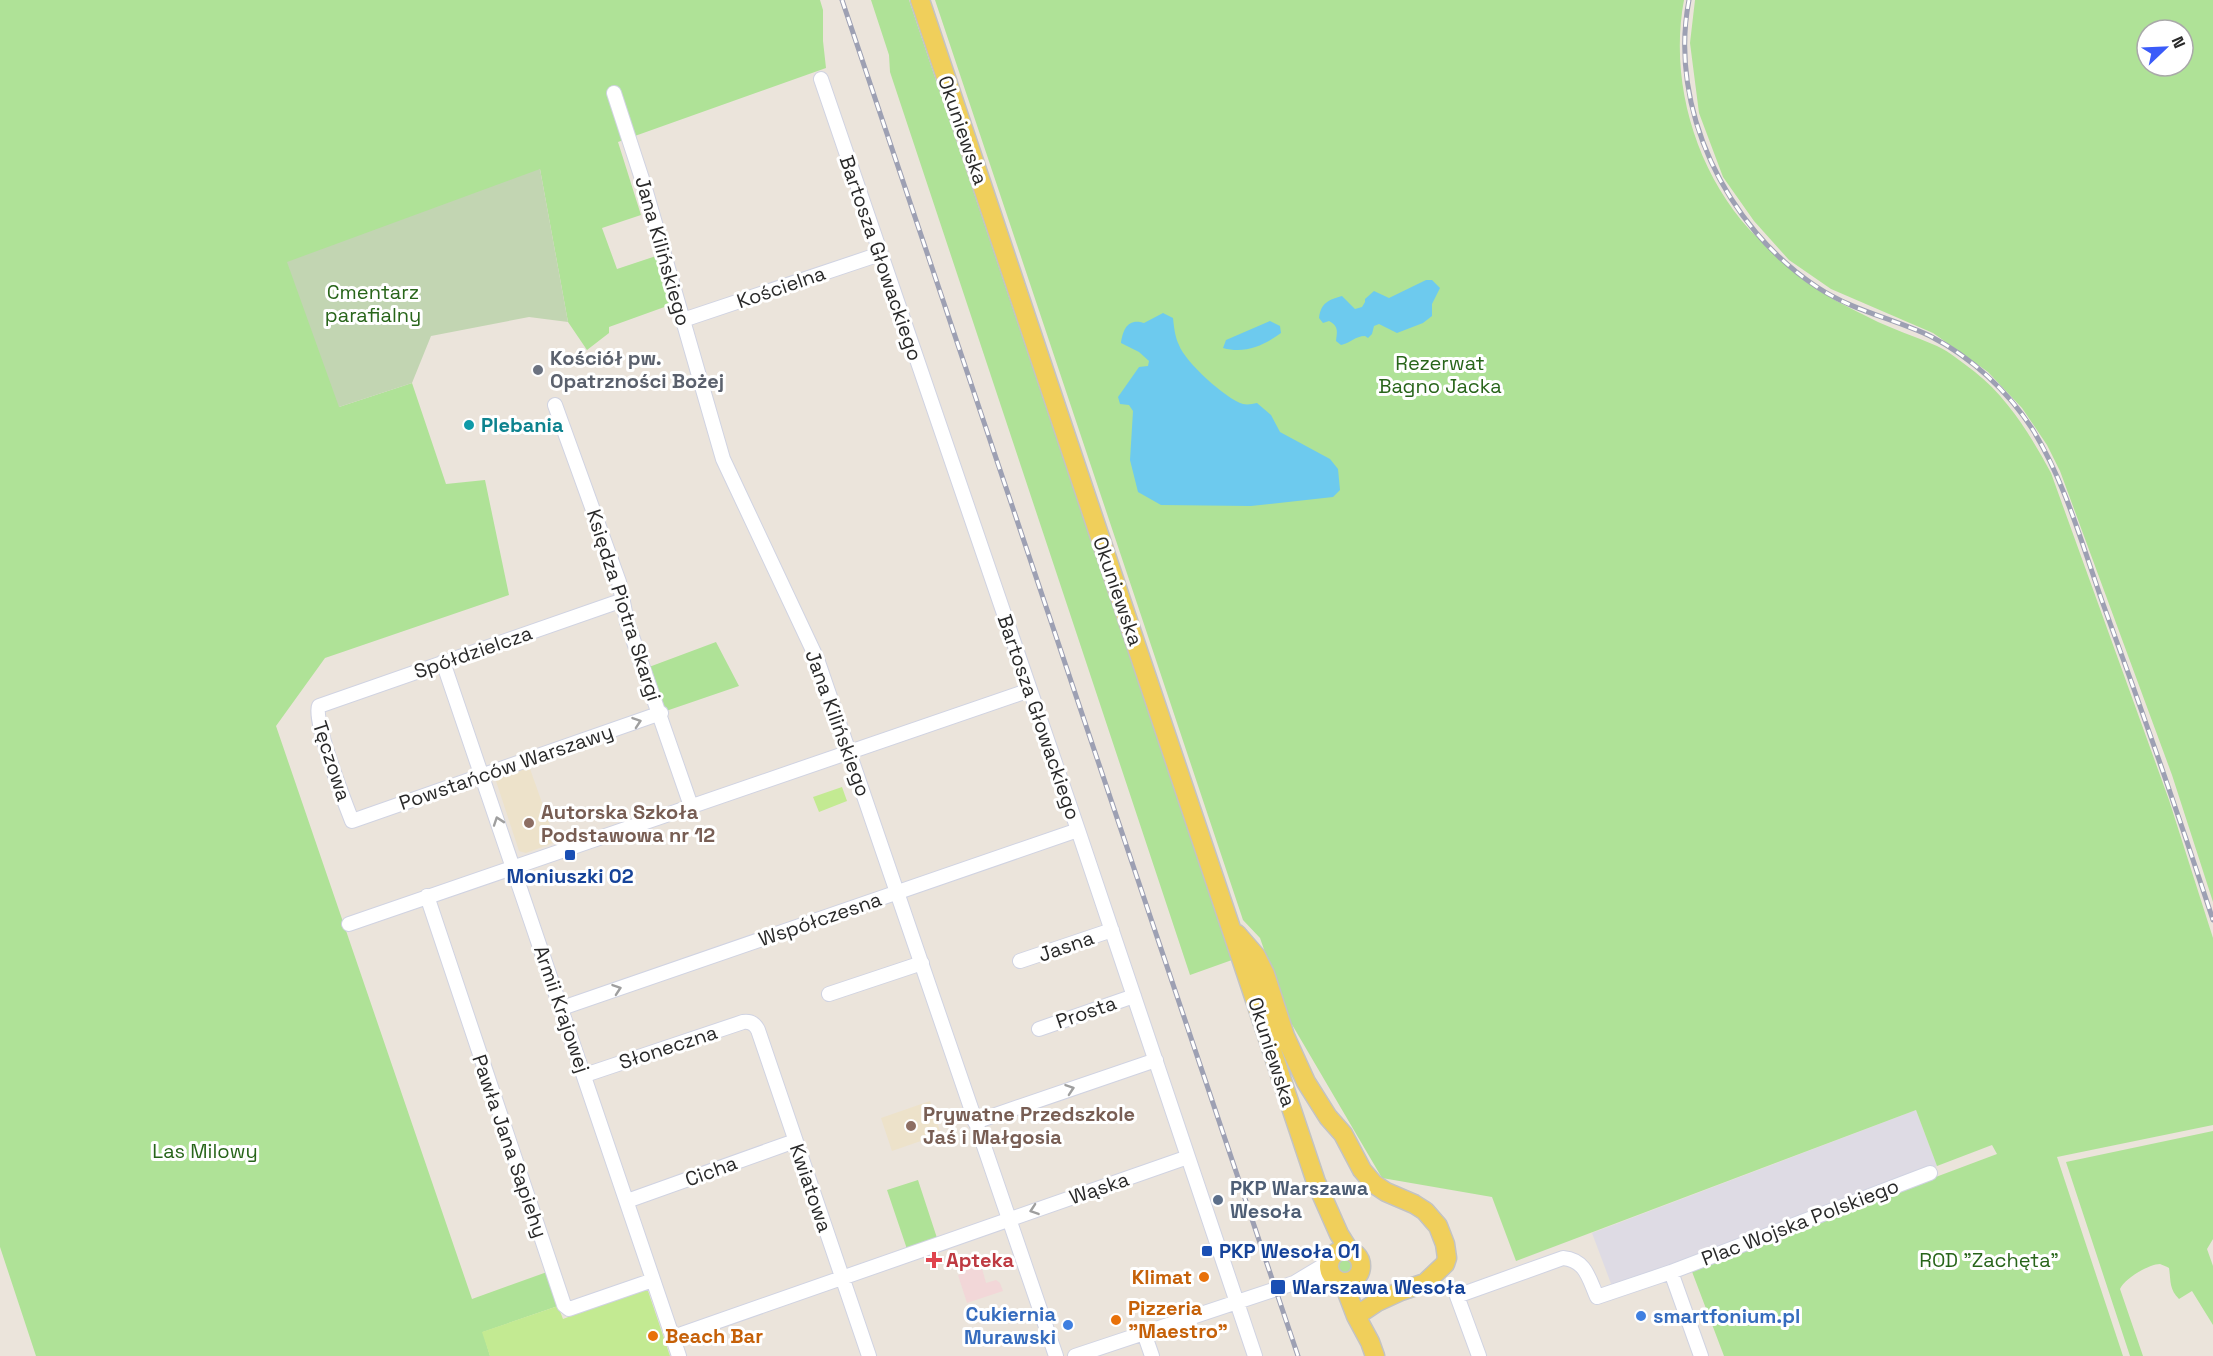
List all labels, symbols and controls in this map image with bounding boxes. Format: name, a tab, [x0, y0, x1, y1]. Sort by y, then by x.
north arrow	[2135, 18, 2195, 78]
text: N	[2167, 33, 2190, 51]
street label: Okuniewska	[932, 72, 994, 188]
street label: Bartosza Głowackiego	[834, 152, 928, 364]
street label: Jana Kilińskiego	[629, 173, 697, 329]
street label: Kościelna	[733, 260, 829, 314]
park label: Cmentarz parafialny	[325, 279, 421, 328]
place label: Kościół pw. Opatrzności Bożej	[550, 345, 724, 394]
park label: Rezerwat Bagno Jacka	[1378, 350, 1502, 399]
marker: Kościół pw. Opatrzności Bożej	[531, 363, 545, 377]
place label: Plebania	[481, 412, 564, 438]
marker: Plebania	[462, 418, 476, 432]
street label: Księdza Piotra Skargi	[581, 506, 667, 704]
street label: Okuniewska	[1087, 533, 1149, 649]
street label: Bartosza Głowackiego	[992, 611, 1086, 823]
street label: Spółdzielcza	[410, 620, 536, 684]
street label: Jana Kilińskiego	[799, 646, 877, 800]
one-way arrow	[631, 716, 641, 729]
street label: Tęczowa	[307, 718, 357, 804]
street label: Powstańców Warszawy	[396, 718, 616, 816]
place label: Autorska Szkoła Podstawowa nr 12	[541, 799, 715, 848]
one-way arrow	[493, 816, 505, 826]
marker: Autorska Szkoła Podstawowa nr 12	[522, 816, 536, 830]
marker: Moniuszki 02	[563, 848, 577, 862]
place label: Moniuszki 02	[506, 863, 634, 889]
street label: Współczesna	[755, 886, 885, 952]
street label: Jasna	[1035, 924, 1097, 968]
street label: Armii Krajowej	[528, 942, 596, 1076]
one-way arrow	[611, 983, 622, 996]
street label: Prosta	[1052, 990, 1120, 1034]
street label: Okuniewska	[1242, 994, 1302, 1110]
street label: Słoneczna	[616, 1019, 720, 1075]
street label: Pawła Jana Sapiehy	[466, 1051, 554, 1241]
one-way arrow	[1064, 1084, 1075, 1097]
place label: Prywatne Przedszkole Jaś i Małgosia	[923, 1101, 1135, 1150]
marker: Prywatne Przedszkole Jaś i Małgosia	[904, 1119, 918, 1133]
park label: Las Milowy	[152, 1138, 258, 1164]
street label: Kwiatowa	[784, 1140, 838, 1236]
street label: Cicha	[681, 1150, 741, 1192]
street label: Wąska	[1066, 1166, 1132, 1210]
street label: Plac Wojska Polskiego	[1698, 1172, 1902, 1272]
place label: PKP Warszawa Wesoła	[1230, 1175, 1369, 1224]
marker: PKP Warszawa Wesoła	[1211, 1193, 1225, 1207]
one-way arrow	[1029, 1203, 1039, 1216]
place label: PKP Wesoła 01	[1219, 1238, 1360, 1264]
marker: PKP Wesoła 01	[1200, 1244, 1214, 1258]
place label: Apteka	[946, 1247, 1014, 1273]
park label: ROD "Zachęta"	[1919, 1247, 2059, 1273]
marker: Apteka	[927, 1253, 941, 1267]
place label: Klimat	[1132, 1264, 1192, 1290]
marker: Klimat	[1197, 1270, 1211, 1284]
place label: Warszawa Wesoła	[1292, 1274, 1466, 1300]
marker: Warszawa Wesoła	[1269, 1278, 1287, 1296]
place label: Pizzeria "Maestro"	[1128, 1295, 1228, 1344]
place label: Cukiernia Murawski	[964, 1301, 1056, 1350]
place label: smartfonium.pl	[1653, 1303, 1800, 1329]
marker: smartfonium.pl	[1634, 1309, 1648, 1323]
marker: Pizzeria "Maestro"	[1109, 1313, 1123, 1327]
marker: Cukiernia Murawski	[1061, 1318, 1075, 1332]
place label: Beach Bar	[665, 1323, 763, 1349]
marker: Beach Bar	[646, 1329, 660, 1343]

